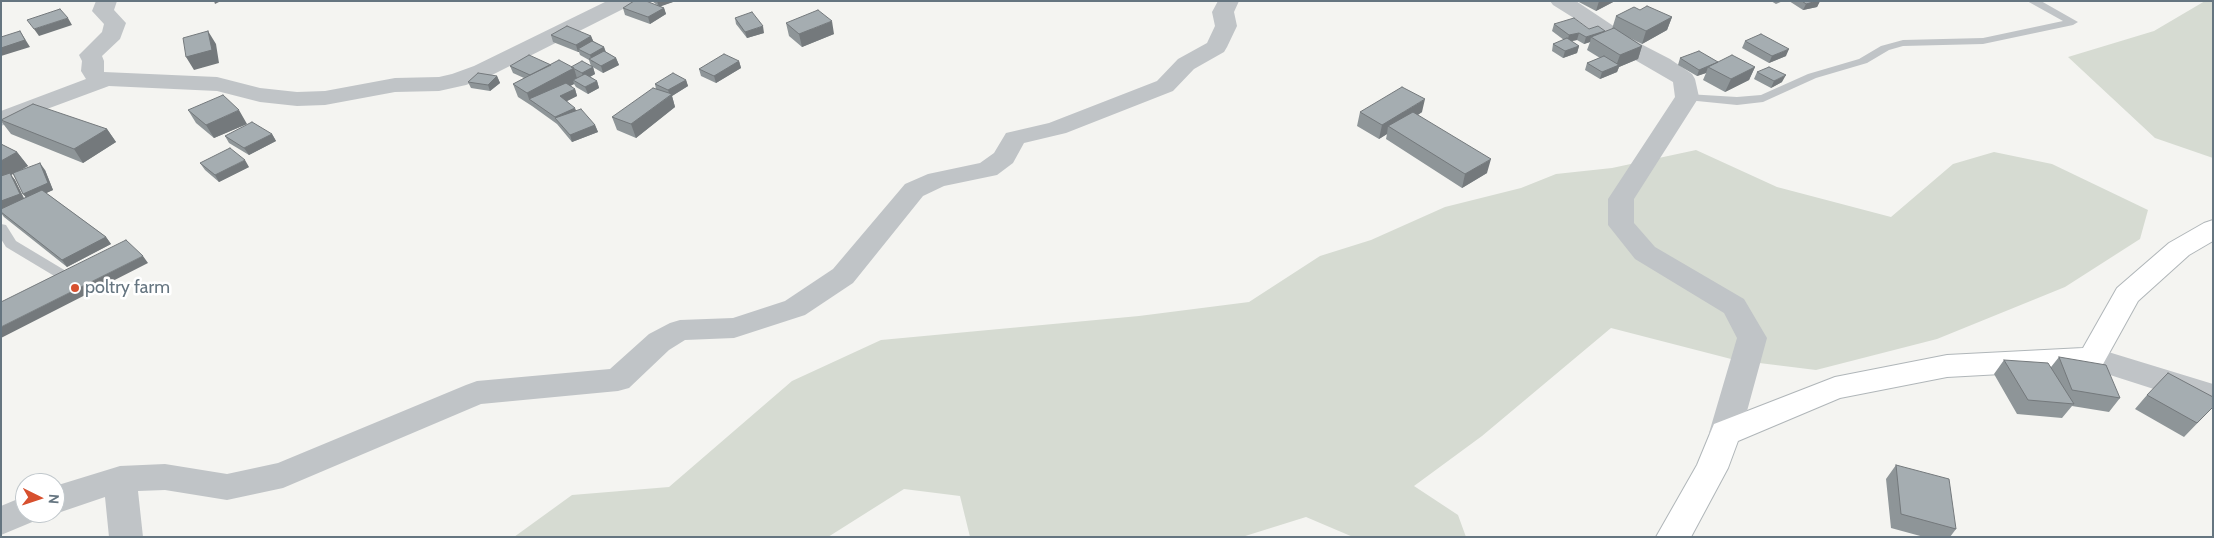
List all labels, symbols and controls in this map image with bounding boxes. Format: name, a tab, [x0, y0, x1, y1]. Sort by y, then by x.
place label: poltry farm	[85, 277, 170, 299]
marker: poltry farm	[69, 282, 81, 294]
north arrow	[15, 473, 65, 523]
text: N	[45, 493, 63, 505]

